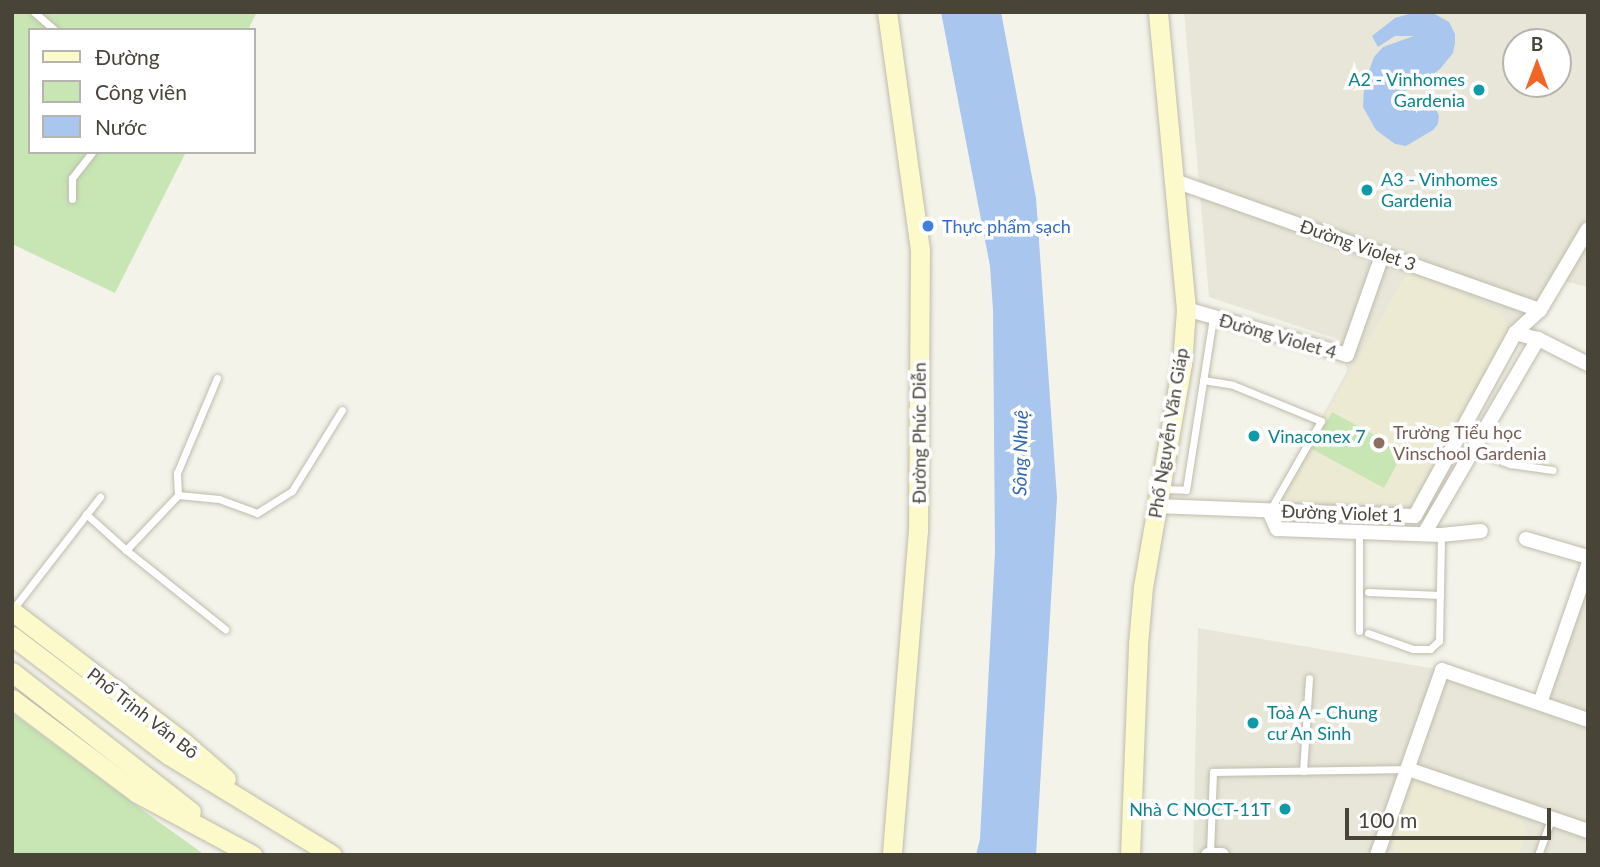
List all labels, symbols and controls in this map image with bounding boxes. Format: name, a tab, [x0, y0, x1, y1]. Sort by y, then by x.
legend	[28, 28, 256, 154]
north arrow	[1502, 28, 1572, 98]
text: B	[1531, 32, 1543, 55]
text: Đường	[95, 44, 160, 69]
place label: A2 - Vinhomes Gardenia	[1348, 69, 1465, 112]
text: Công viên	[95, 79, 187, 104]
marker: A2 - Vinhomes Gardenia	[1471, 82, 1487, 98]
text: Nước	[95, 114, 147, 139]
place label: A3 - Vinhomes Gardenia	[1381, 169, 1498, 212]
marker: A3 - Vinhomes Gardenia	[1359, 182, 1375, 198]
place label: Thực phẩm sạch	[942, 215, 1071, 237]
street label: Đường Violet 3	[1297, 215, 1419, 275]
marker: Thực phẩm sạch	[920, 218, 936, 234]
street label: Đường Violet 4	[1216, 309, 1340, 363]
street label: Phố Nguyễn Văn Giáp	[1144, 346, 1192, 520]
street label: Đường Phúc Diễn	[908, 362, 930, 504]
water label: Sông Nhuệ	[1008, 410, 1032, 496]
place label: Trường Tiểu học Vinschool Gardenia	[1393, 422, 1546, 464]
place label: Vinaconex 7	[1268, 425, 1366, 447]
marker: Vinaconex 7	[1246, 428, 1262, 444]
marker: Trường Tiểu học Vinschool Gardenia	[1371, 435, 1387, 451]
street label: Đường Violet 1	[1281, 500, 1403, 526]
street label: Phố Trịnh Văn Bô	[83, 663, 203, 763]
place label: Toà A - Chung cư An Sinh	[1267, 702, 1379, 744]
marker: Toà A - Chung cư An Sinh	[1245, 715, 1261, 731]
scale bar	[1348, 794, 1554, 838]
place label: Nhà C NOCT-11T	[1129, 798, 1271, 820]
marker: Nhà C NOCT-11T	[1277, 801, 1293, 817]
text: 100 m	[1358, 807, 1417, 832]

